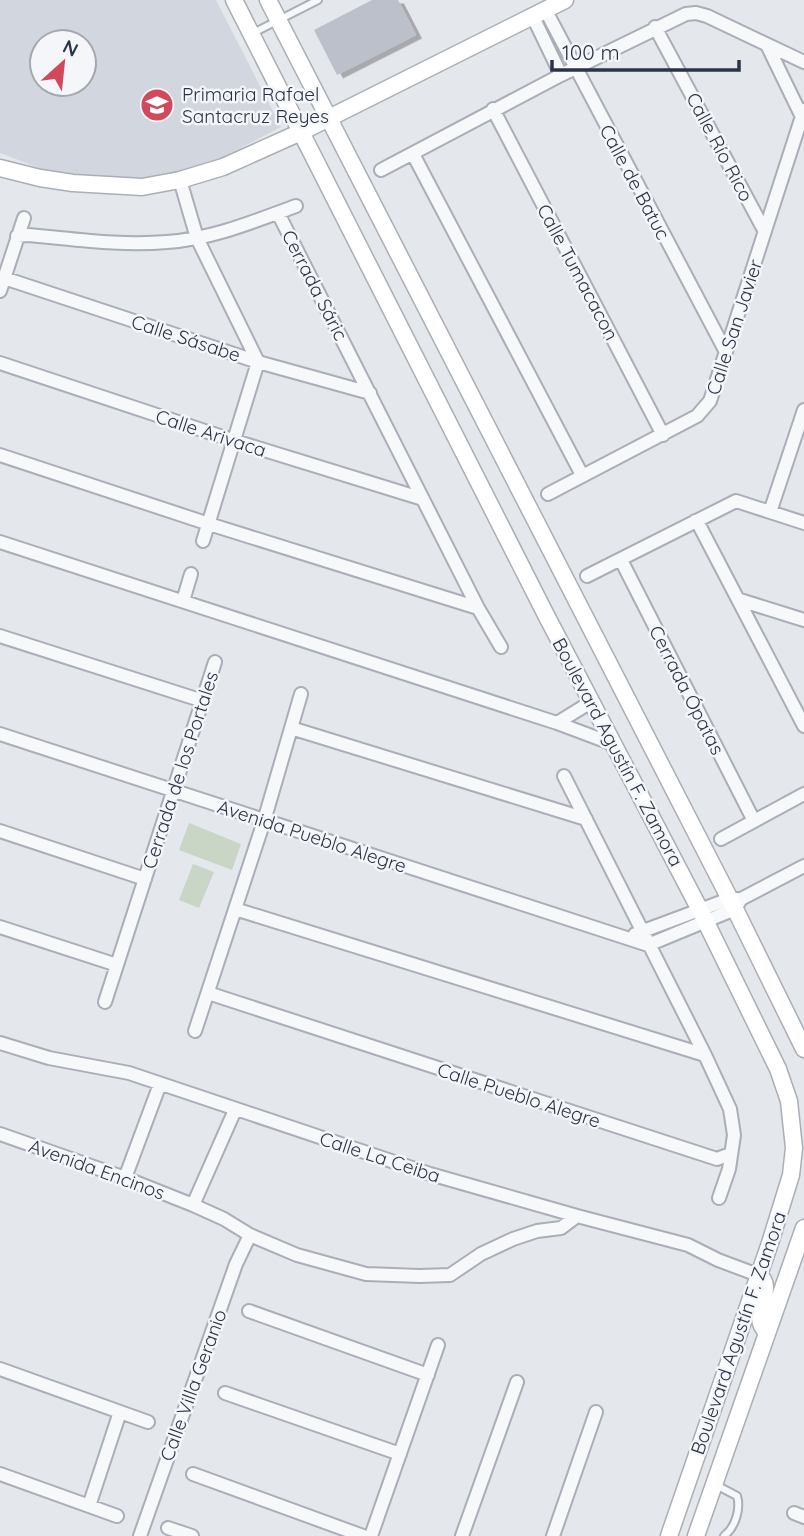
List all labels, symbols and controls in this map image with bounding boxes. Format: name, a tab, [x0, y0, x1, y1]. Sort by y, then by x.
north arrow	[28, 28, 98, 98]
scale bar	[552, 28, 739, 72]
text: N	[59, 34, 82, 62]
text: 100 m	[562, 39, 620, 65]
place label: Primaria Rafael Santacruz Reyes	[182, 82, 329, 128]
school or university icon: Primaria Rafael Santacruz Reyes	[138, 86, 176, 124]
street label: Calle Río Rico	[681, 88, 759, 206]
street label: Calle de Batuc	[595, 120, 675, 244]
street label: Calle Tumacacon	[532, 200, 624, 344]
street label: Cerrada Sáric	[277, 226, 353, 344]
street label: Calle San Javier	[701, 256, 767, 398]
street label: Calle Sásabe	[128, 309, 244, 367]
street label: Calle Arivaca	[153, 404, 269, 462]
street label: Cerrada Ópatas	[644, 621, 730, 759]
street label: Boulevard Agustín F. Zamora	[547, 634, 689, 870]
street label: Cerrada de los Portales	[137, 668, 223, 872]
street label: Avenida Pueblo Alegre	[214, 794, 410, 878]
street label: Calle Pueblo Alegre	[434, 1057, 604, 1133]
street label: Calle La Ceiba	[317, 1126, 443, 1188]
street label: Avenida Encinos	[26, 1133, 168, 1205]
street label: Boulevard Agustín F. Zamora	[685, 1208, 791, 1458]
street label: Calle Villa Geranio	[154, 1306, 232, 1464]

